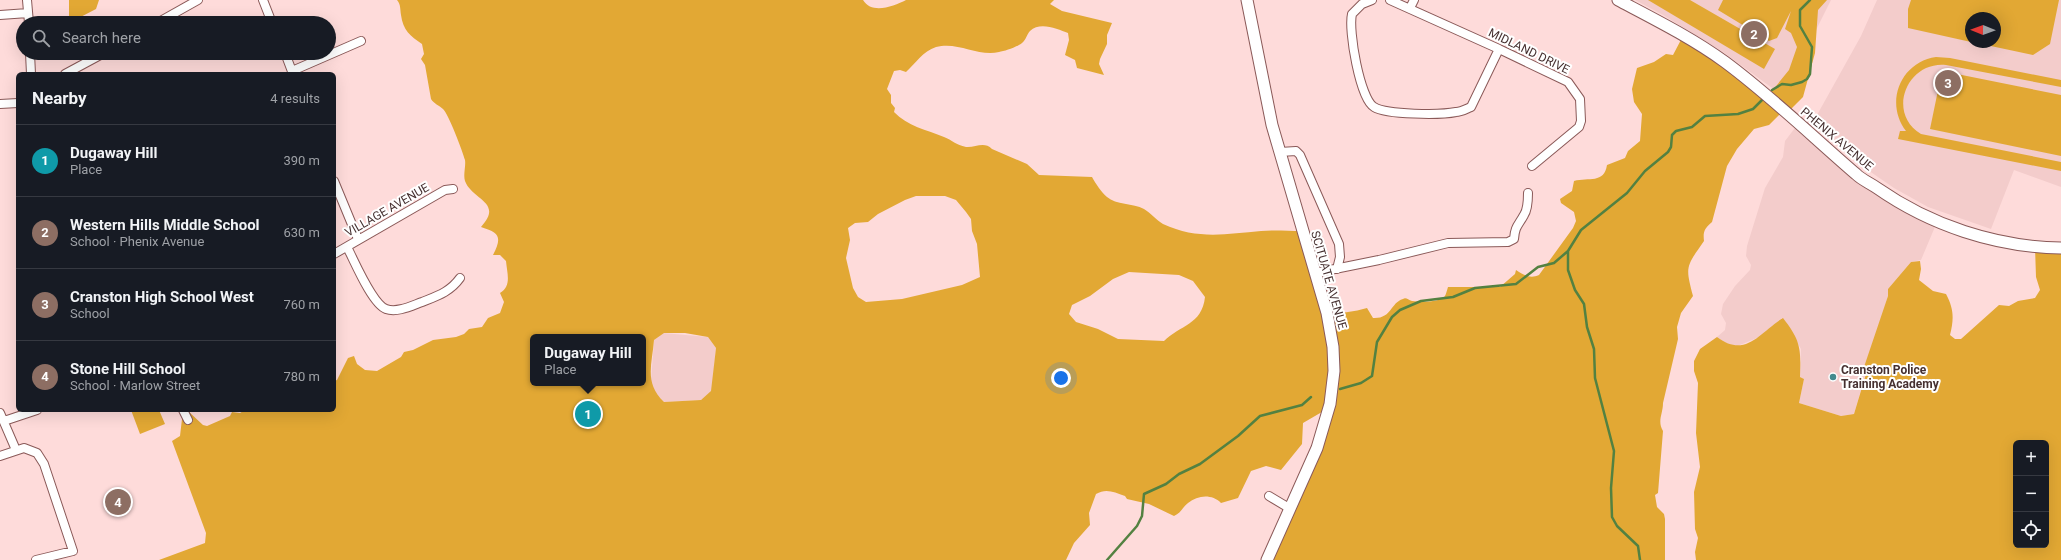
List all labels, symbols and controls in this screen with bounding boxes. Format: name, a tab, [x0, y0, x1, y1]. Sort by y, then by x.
north arrow	[1965, 12, 2001, 48]
search box	[16, 16, 336, 60]
pin: 2	[1741, 19, 1767, 49]
street label: MIDLAND DRIVE	[1486, 25, 1572, 77]
icon: search	[30, 27, 52, 49]
text: Search here	[62, 29, 141, 47]
pin: 3	[1935, 68, 1961, 98]
text: Nearby	[32, 88, 87, 108]
text: 4 results	[270, 91, 320, 106]
street label: PHENIX AVENUE	[1798, 105, 1876, 174]
text: Dugaway Hill	[70, 144, 157, 162]
text: 1	[41, 153, 49, 168]
text: 390 m	[283, 153, 320, 168]
text: Place	[70, 162, 102, 177]
street label: VILLAGE AVENUE	[343, 180, 432, 240]
text: Western Hills Middle School	[70, 216, 260, 234]
text: 2	[41, 225, 49, 240]
text: 630 m	[283, 225, 320, 240]
street label: SCITUATE AVENUE	[1308, 229, 1350, 331]
text: School · Phenix Avenue	[70, 234, 204, 249]
text: Cranston High School West	[70, 288, 254, 306]
text: 3	[41, 297, 49, 312]
text: 760 m	[283, 297, 320, 312]
text: School	[70, 306, 110, 321]
popup	[530, 334, 646, 386]
text: Dugaway Hill	[544, 344, 632, 362]
text: Stone Hill School	[70, 360, 185, 378]
text: Place	[544, 362, 576, 377]
place label: Cranston Police Training Academy	[1841, 363, 1940, 391]
your location	[1051, 368, 1071, 388]
text: 4	[41, 369, 49, 384]
text: 780 m	[283, 369, 320, 384]
marker: Cranston Police Training Academy	[1828, 372, 1838, 382]
text: School · Marlow Street	[70, 378, 200, 393]
pin: 1	[575, 399, 601, 429]
map controls	[2013, 440, 2049, 548]
button: +	[2013, 440, 2049, 476]
button: −	[2013, 476, 2049, 512]
pin: 4	[105, 487, 131, 517]
button: locate	[2013, 512, 2049, 548]

